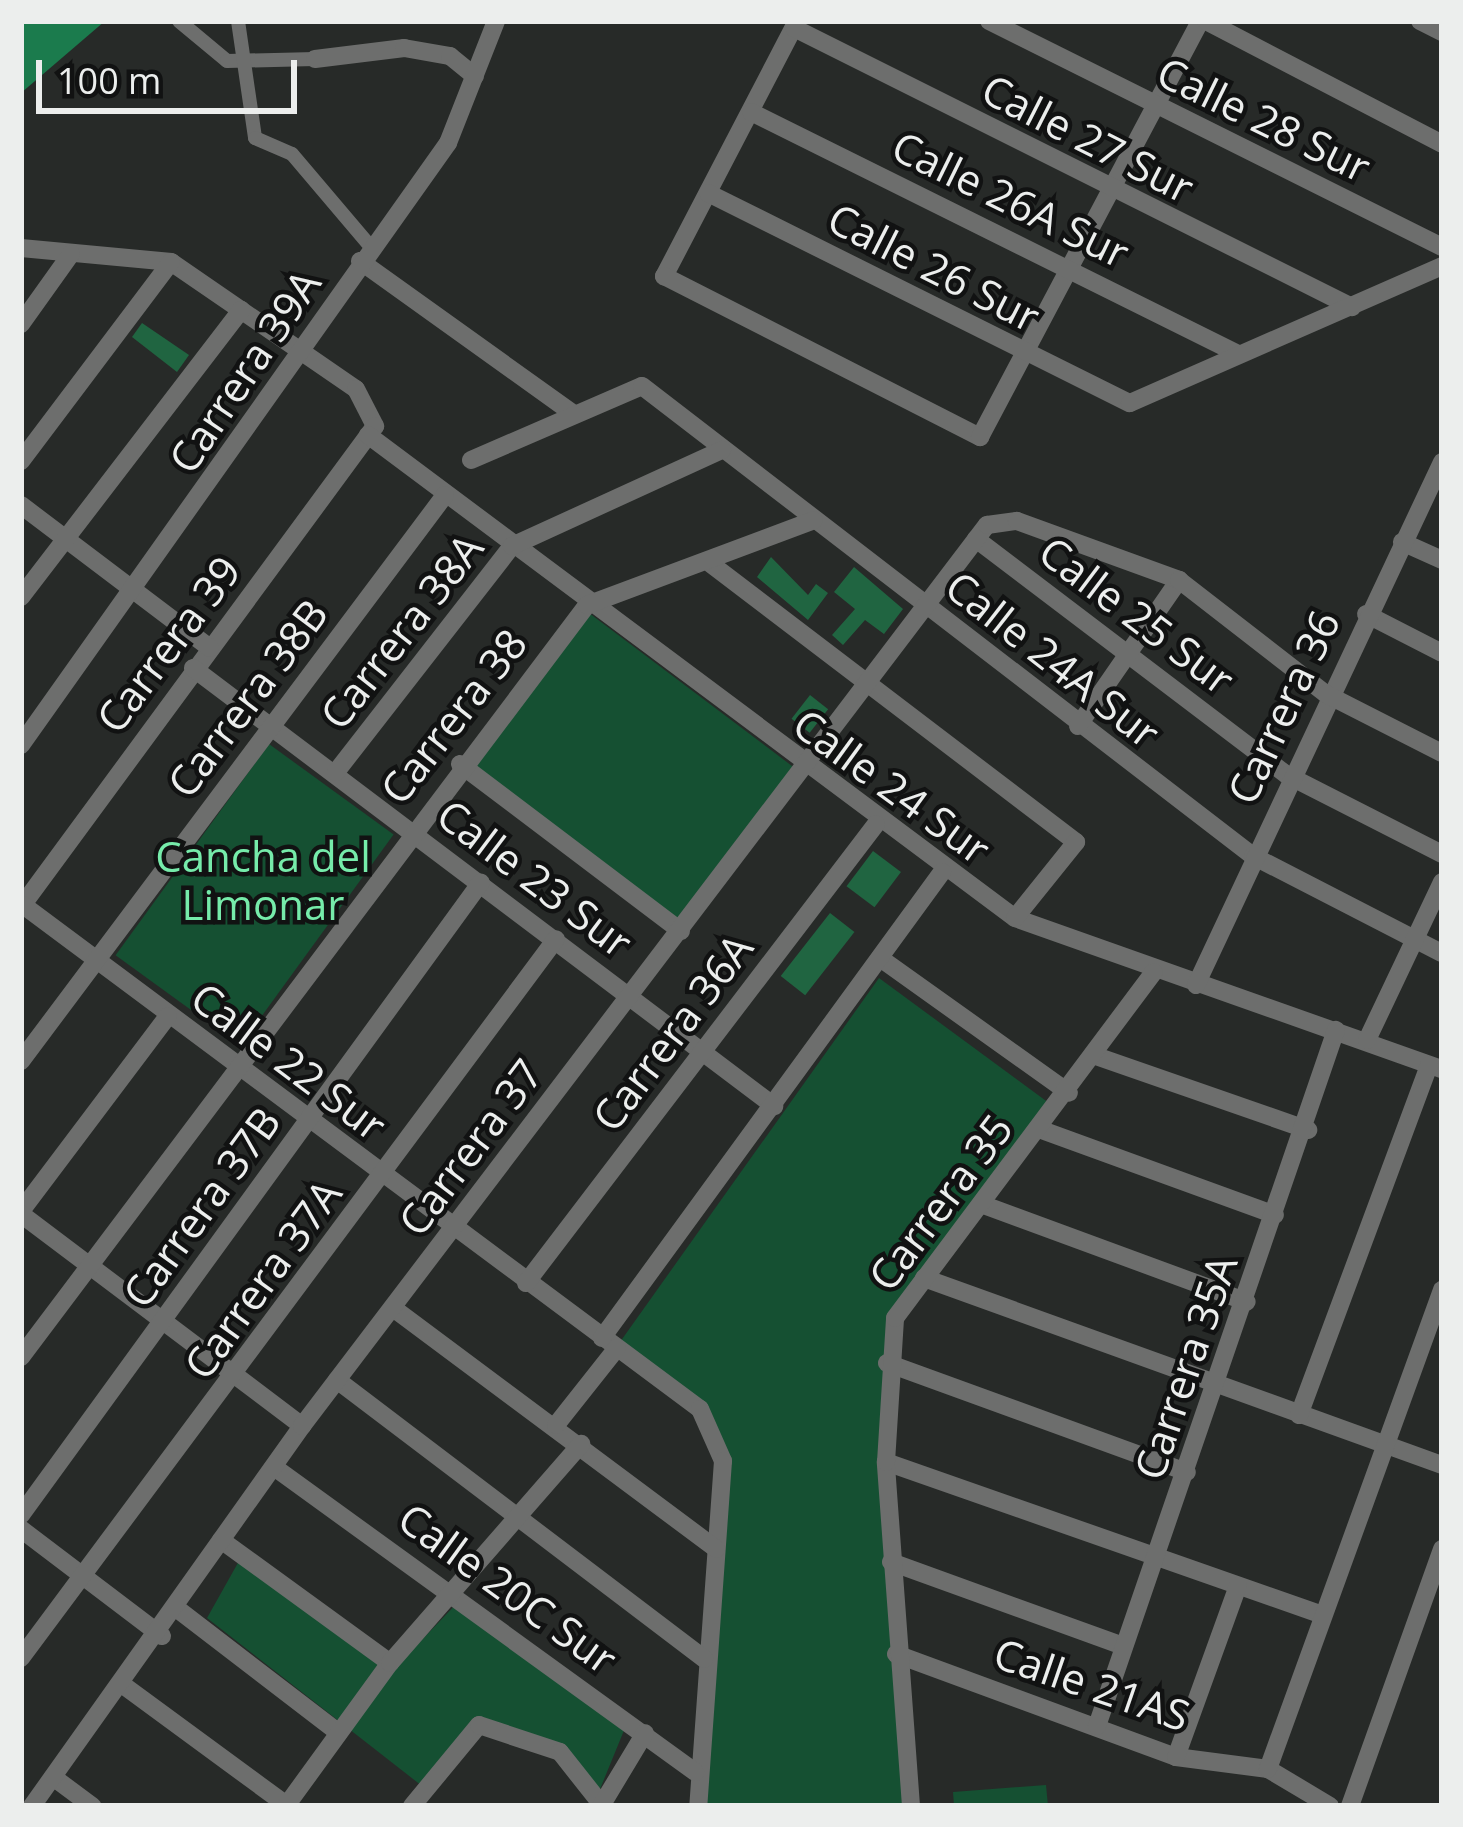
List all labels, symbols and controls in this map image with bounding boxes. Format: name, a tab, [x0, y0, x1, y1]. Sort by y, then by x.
scale bar	[42, 36, 303, 110]
street label: Calle 28 Sur	[1149, 46, 1379, 192]
text: 100 m	[57, 56, 161, 105]
street label: Calle 27 Sur	[974, 63, 1202, 213]
street label: Calle 26A Sur	[884, 120, 1138, 278]
street label: Calle 26 Sur	[820, 192, 1048, 342]
street label: Carrera 39A	[158, 260, 330, 482]
street label: Carrera 38A	[309, 523, 493, 739]
street label: Calle 25 Sur	[1030, 526, 1244, 704]
street label: Carrera 39	[86, 546, 250, 742]
street label: Calle 24A Sur	[936, 560, 1170, 758]
street label: Carrera 38B	[156, 589, 338, 807]
street label: Carrera 36	[1216, 602, 1350, 812]
street label: Carrera 38	[369, 619, 537, 813]
street label: Calle 24 Sur	[784, 698, 1000, 874]
street label: Calle 23 Sur	[428, 789, 642, 967]
park label: Cancha del Limonar	[155, 831, 371, 930]
street label: Carrera 36A	[582, 924, 762, 1140]
street label: Calle 22 Sur	[182, 972, 396, 1150]
street label: Carrera 37	[388, 1049, 552, 1245]
street label: Carrera 37B	[112, 1097, 290, 1317]
street label: Carrera 35	[858, 1104, 1022, 1300]
street label: Carrera 37A	[173, 1170, 351, 1388]
street label: Carrera 35A	[1123, 1248, 1247, 1486]
street label: Calle 20C Sur	[389, 1492, 627, 1684]
street label: Calle 21AS	[988, 1627, 1196, 1741]

